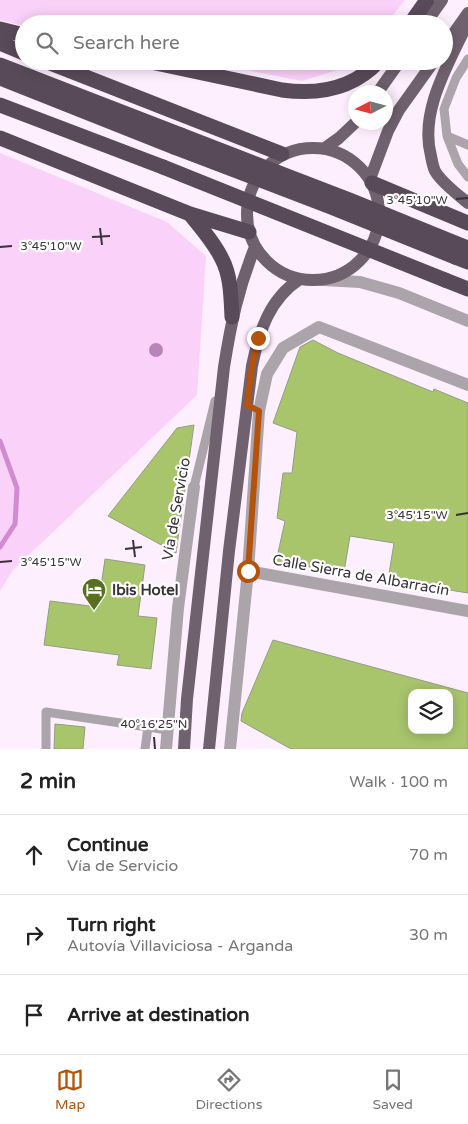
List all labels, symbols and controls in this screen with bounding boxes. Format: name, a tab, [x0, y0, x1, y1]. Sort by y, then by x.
search box	[15, 15, 453, 70]
icon: search	[33, 29, 61, 57]
text: Search here	[73, 32, 180, 54]
north arrow	[348, 85, 393, 130]
text: 3°45'10"W	[386, 193, 448, 207]
text: 3°45'10"W	[20, 239, 82, 253]
route end	[247, 327, 270, 350]
street label: Vía de Servicio	[158, 456, 194, 562]
text: 3°45'15"W	[386, 508, 448, 522]
street label: Calle Sierra de Albarracín	[271, 551, 451, 599]
text: 3°45'15"W	[20, 555, 82, 569]
route start	[237, 560, 260, 583]
hotel icon: Ibis Hotel	[81, 577, 107, 611]
place label: Ibis Hotel	[112, 581, 178, 599]
map controls	[408, 689, 453, 734]
button: layers	[408, 689, 453, 734]
text: 40°16'25"N	[121, 717, 188, 731]
text: 2 min	[20, 769, 76, 794]
text: Walk · 100 m	[349, 772, 448, 792]
text: Continue	[67, 834, 149, 856]
icon: ahead	[20, 841, 48, 869]
text: 70 m	[409, 845, 448, 865]
text: Vía de Servicio	[67, 856, 178, 876]
text: Turn right	[67, 914, 155, 936]
icon: right	[20, 921, 48, 949]
text: 30 m	[409, 925, 448, 945]
text: Autovía Villaviciosa - Arganda	[67, 936, 293, 956]
icon: arrive	[20, 1001, 48, 1029]
text: Arrive at destination	[67, 1004, 250, 1026]
tab: Map	[55, 1066, 85, 1113]
tab: Directions	[195, 1066, 262, 1113]
tab: Saved	[372, 1066, 413, 1113]

